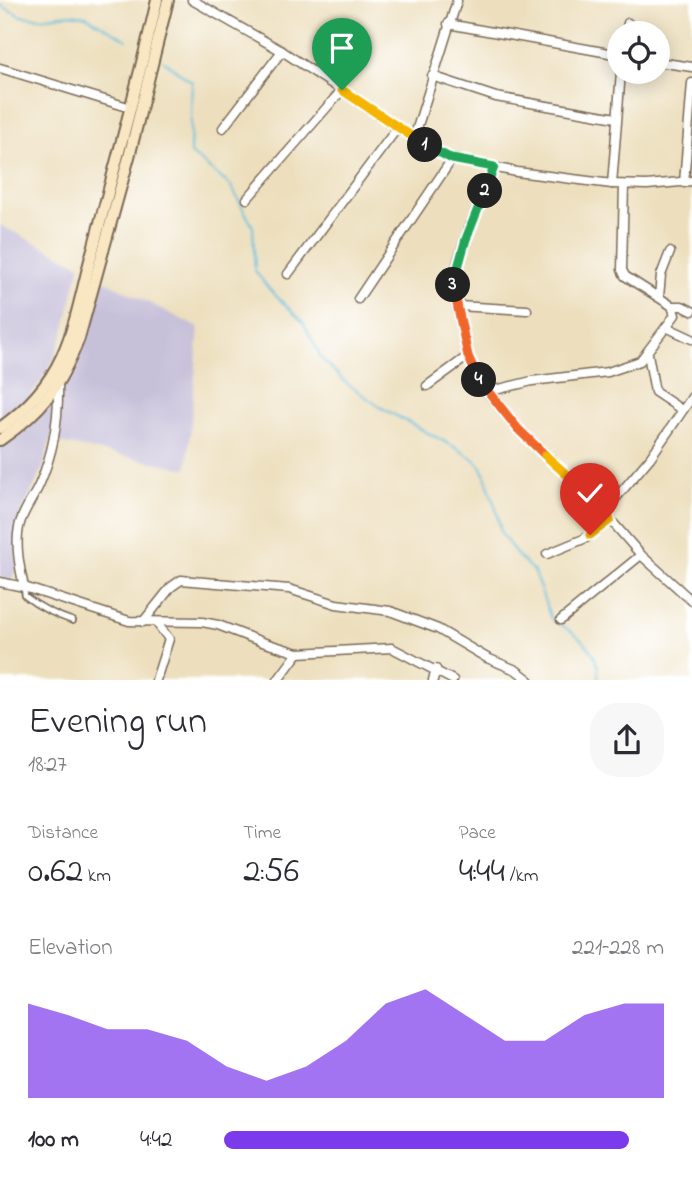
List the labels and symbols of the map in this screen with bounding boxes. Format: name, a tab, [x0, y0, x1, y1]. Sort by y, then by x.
pin	[312, 18, 372, 90]
pin: 1	[408, 128, 442, 162]
pin: 2	[468, 174, 503, 208]
pin: 3	[435, 268, 470, 302]
pin: 4	[462, 362, 496, 398]
pin	[560, 463, 620, 535]

